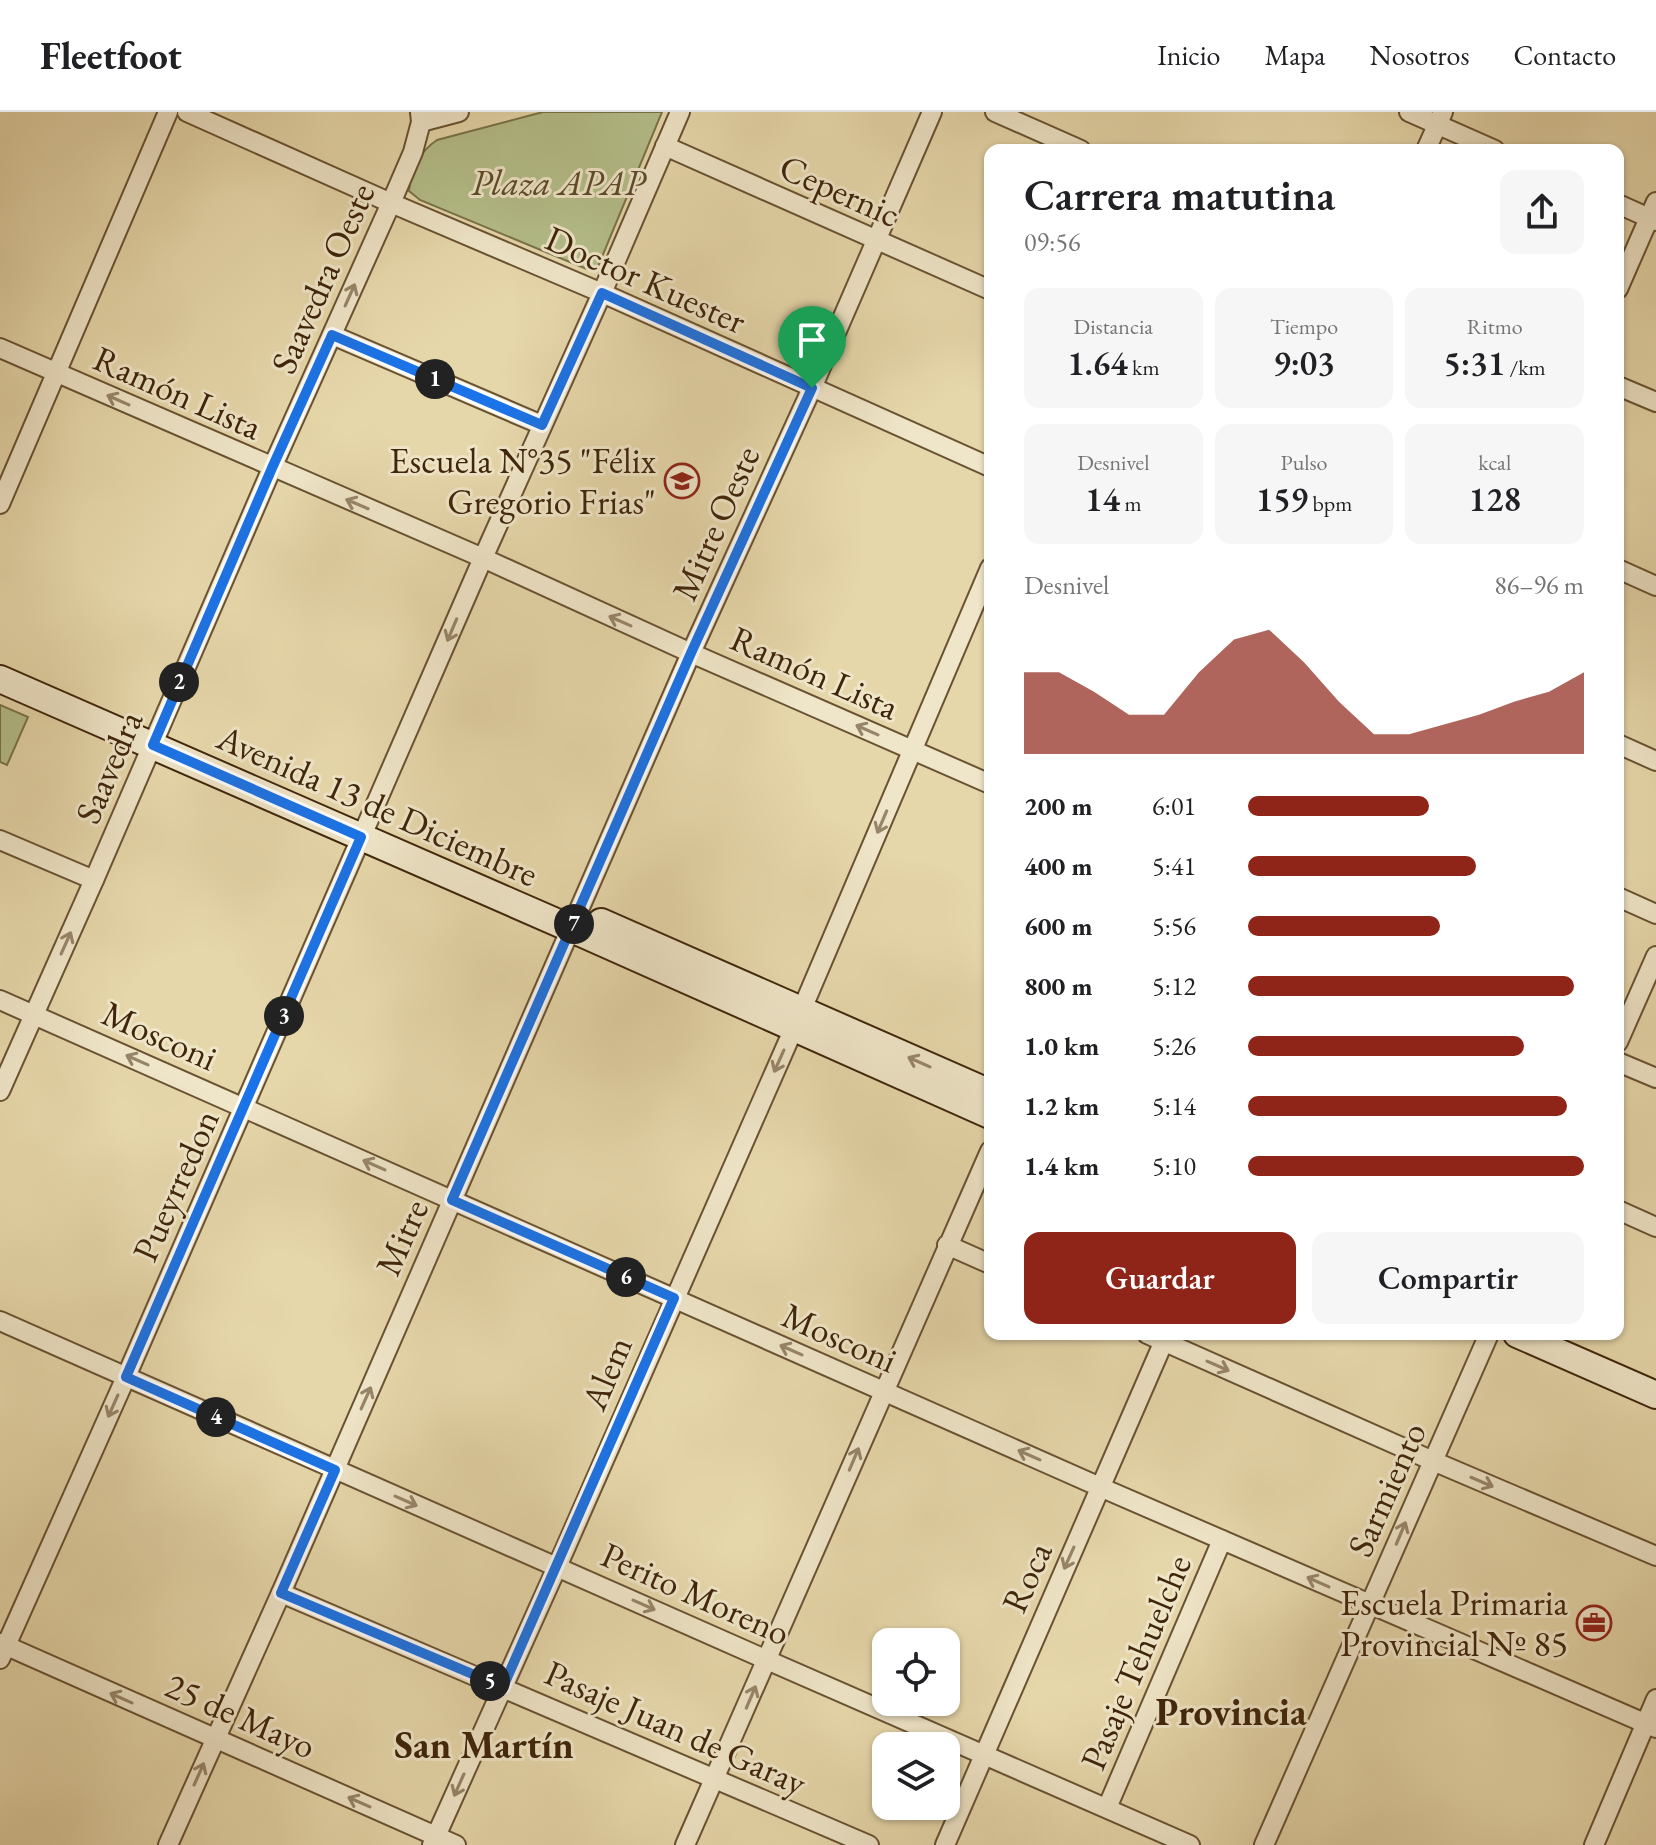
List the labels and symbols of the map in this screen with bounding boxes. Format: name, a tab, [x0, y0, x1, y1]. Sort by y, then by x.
street label: Cepernic	[772, 143, 907, 238]
park label: Plaza APAP	[471, 159, 648, 206]
street label: Saavedra Oeste	[260, 176, 385, 381]
street label: Doctor Kuester	[538, 214, 753, 345]
one-way arrow	[344, 283, 359, 308]
pin	[778, 306, 846, 388]
street label: Ramón Lista	[86, 335, 270, 451]
pin: 1	[415, 359, 455, 399]
one-way arrow	[107, 392, 131, 407]
place label: Escuela N°35 "Félix Gregorio Frias"	[389, 437, 657, 525]
street label: Mitre Oeste	[661, 439, 770, 608]
school or university icon: Escuela N°35 "Félix Gregorio Frias"	[663, 462, 701, 500]
one-way arrow	[345, 496, 370, 511]
one-way arrow	[608, 612, 633, 627]
street label: Ramón Lista	[723, 615, 907, 731]
one-way arrow	[443, 617, 458, 642]
pin: 2	[159, 662, 199, 702]
street label: Saavedra	[64, 703, 153, 831]
street label: Avenida 13 de Diciembre	[209, 713, 545, 897]
one-way arrow	[855, 722, 880, 737]
one-way arrow	[873, 809, 888, 834]
pin: 7	[554, 904, 594, 944]
one-way arrow	[59, 932, 74, 956]
street label: Mosconi	[95, 989, 225, 1082]
pin: 3	[264, 996, 304, 1036]
one-way arrow	[771, 1048, 786, 1072]
one-way arrow	[125, 1052, 149, 1067]
one-way arrow	[907, 1053, 931, 1068]
street label: Pueyrredon	[121, 1102, 230, 1269]
one-way arrow	[362, 1157, 387, 1172]
street label: Mitre	[364, 1192, 439, 1283]
pin: 6	[606, 1257, 646, 1297]
street label: Mosconi	[775, 1291, 905, 1384]
street label: Alem	[570, 1329, 643, 1418]
one-way arrow	[779, 1342, 803, 1357]
one-way arrow	[1206, 1359, 1230, 1374]
one-way arrow	[359, 1386, 374, 1410]
one-way arrow	[105, 1393, 120, 1418]
pin: 4	[196, 1397, 236, 1437]
street label: Sarmiento	[1336, 1415, 1437, 1564]
one-way arrow	[848, 1447, 863, 1471]
one-way arrow	[1017, 1447, 1042, 1462]
one-way arrow	[1469, 1475, 1494, 1490]
one-way arrow	[393, 1494, 418, 1509]
one-way arrow	[1394, 1522, 1409, 1546]
street label: Perito Moreno	[594, 1531, 797, 1656]
street label: Roca	[990, 1534, 1063, 1620]
one-way arrow	[1061, 1546, 1076, 1570]
street label: Pasaje Tehuelche	[1069, 1548, 1202, 1777]
one-way arrow	[1306, 1574, 1330, 1589]
place label: Escuela Primaria Provincial Nº 85	[1340, 1579, 1569, 1667]
one-way arrow	[632, 1599, 656, 1614]
office icon: Escuela Primaria Provincial Nº 85	[1575, 1604, 1613, 1642]
street label: Pasaje Juan de Garay	[538, 1649, 814, 1806]
pin: 5	[470, 1661, 510, 1701]
street label: 25 de Mayo	[158, 1662, 323, 1769]
one-way arrow	[744, 1685, 759, 1710]
district label: Provincia	[1155, 1687, 1307, 1736]
one-way arrow	[110, 1689, 134, 1704]
district label: San Martín	[394, 1720, 574, 1769]
one-way arrow	[192, 1762, 207, 1786]
one-way arrow	[451, 1773, 466, 1797]
one-way arrow	[348, 1794, 372, 1809]

